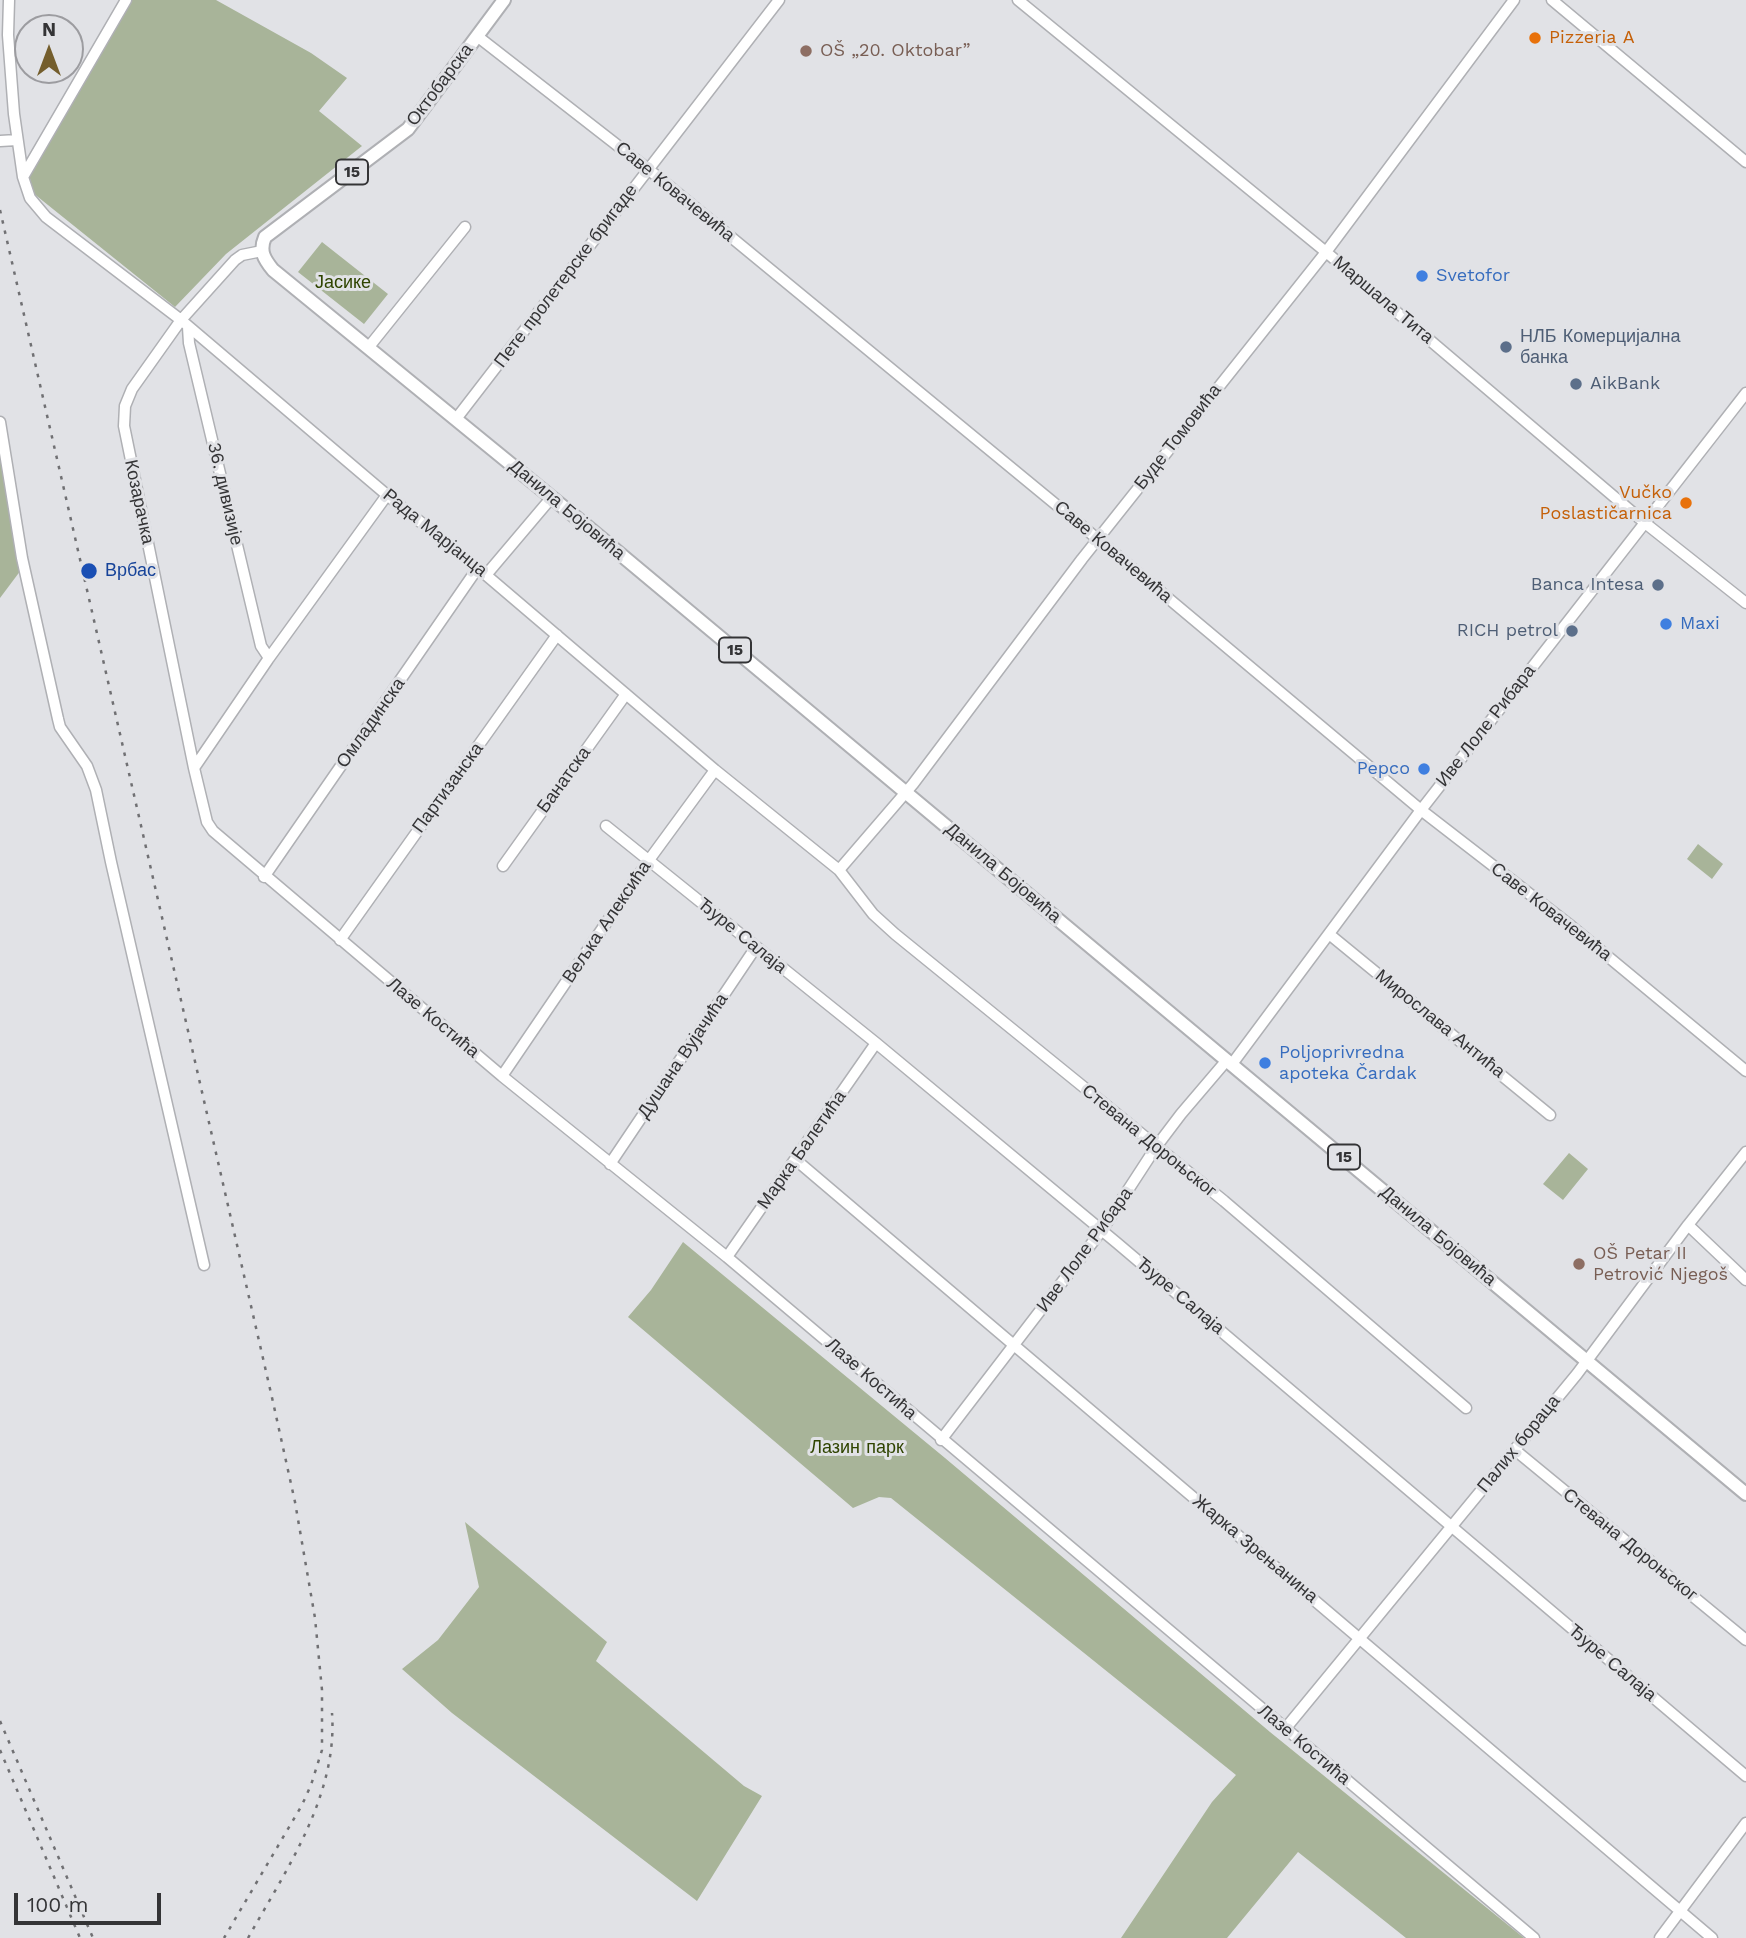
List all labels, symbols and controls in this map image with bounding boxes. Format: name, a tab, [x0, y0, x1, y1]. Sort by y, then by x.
north arrow	[14, 14, 84, 84]
text: N	[42, 18, 56, 41]
place label: Pizzeria A	[1549, 27, 1635, 49]
marker: Pizzeria A	[1527, 30, 1543, 46]
street label: Октобарска	[402, 40, 478, 130]
place label: OŠ „20. Oktobar”	[820, 40, 970, 62]
marker: OŠ „20. Oktobar”	[798, 43, 814, 59]
street label: Саве Ковачевића	[611, 137, 739, 247]
road number: 15	[336, 160, 368, 184]
street label: Пете пролетерске бригаде	[490, 180, 642, 372]
street label: Маршала Тита	[1328, 252, 1438, 348]
place label: Svetofor	[1436, 265, 1510, 287]
marker: Svetofor	[1414, 268, 1430, 284]
park label: Јасике	[315, 272, 371, 294]
place label: НЛБ Комерцијална банка	[1520, 326, 1680, 368]
marker: НЛБ Комерцијална банка	[1498, 339, 1514, 355]
place label: AikBank	[1590, 373, 1660, 395]
marker: AikBank	[1568, 376, 1584, 392]
street label: Буде Томовића	[1130, 380, 1226, 494]
street label: 36. дивизије	[203, 440, 247, 548]
street label: Данила Бојовића	[505, 455, 629, 565]
street label: Козарачка	[120, 458, 158, 546]
place label: Vučko Poslastičarnica	[1540, 482, 1672, 524]
street label: Рада Марјанца	[379, 484, 491, 582]
marker: Vučko Poslastičarnica	[1678, 495, 1694, 511]
street label: Саве Ковачевића	[1050, 496, 1176, 608]
place label: Врбас	[105, 560, 156, 582]
marker: Врбас	[79, 561, 99, 581]
place label: Banca Intesa	[1531, 574, 1644, 596]
marker: Banca Intesa	[1650, 577, 1666, 593]
place label: Maxi	[1680, 613, 1720, 635]
marker: Maxi	[1658, 616, 1674, 632]
place label: RICH petrol	[1457, 620, 1558, 642]
marker: RICH petrol	[1564, 623, 1580, 639]
road number: 15	[719, 638, 751, 663]
street label: Иве Лоле Рибара	[1432, 661, 1540, 791]
street label: Омладинска	[332, 674, 410, 772]
street label: Партизанска	[408, 739, 488, 837]
street label: Банатска	[533, 743, 595, 817]
place label: Pepco	[1357, 758, 1410, 780]
marker: Pepco	[1416, 761, 1432, 777]
street label: Данила Бојовића	[941, 818, 1065, 928]
street label: Вељка Алексића	[558, 857, 656, 987]
street label: Саве Ковачевића	[1486, 858, 1616, 966]
street label: Ђуре Салаја	[693, 894, 791, 978]
street label: Мирослава Антића	[1371, 965, 1509, 1083]
street label: Лазе Костића	[383, 973, 483, 1063]
street label: Душана Вујачића	[633, 989, 733, 1123]
place label: Poljoprivredna apoteka Čardak	[1279, 1042, 1417, 1084]
marker: Poljoprivredna apoteka Čardak	[1257, 1055, 1273, 1071]
street label: Стевана Дороњског	[1077, 1080, 1221, 1202]
street label: Марка Балетића	[753, 1087, 851, 1213]
road number: 15	[1328, 1144, 1360, 1170]
street label: Данила Бојовића	[1376, 1181, 1500, 1291]
street label: Иве Лоле Рибара	[1033, 1184, 1137, 1316]
place label: OŠ Petar II Petrović Njegoš	[1593, 1243, 1728, 1286]
street label: Ђуре Салаја	[1132, 1253, 1228, 1339]
marker: OŠ Petar II Petrović Njegoš	[1571, 1256, 1587, 1272]
street label: Лазе Костића	[821, 1334, 921, 1424]
street label: Палих бораца	[1473, 1391, 1565, 1497]
park label: Лазин парк	[810, 1437, 904, 1459]
street label: Стевана Дороњског	[1558, 1484, 1702, 1606]
street label: Жарка Зрењанина	[1188, 1490, 1322, 1608]
street label: Ђуре Салаја	[1564, 1620, 1660, 1706]
street label: Лазе Костића	[1254, 1700, 1354, 1790]
scale bar	[18, 1878, 164, 1922]
text: 100 m	[27, 1892, 89, 1917]

